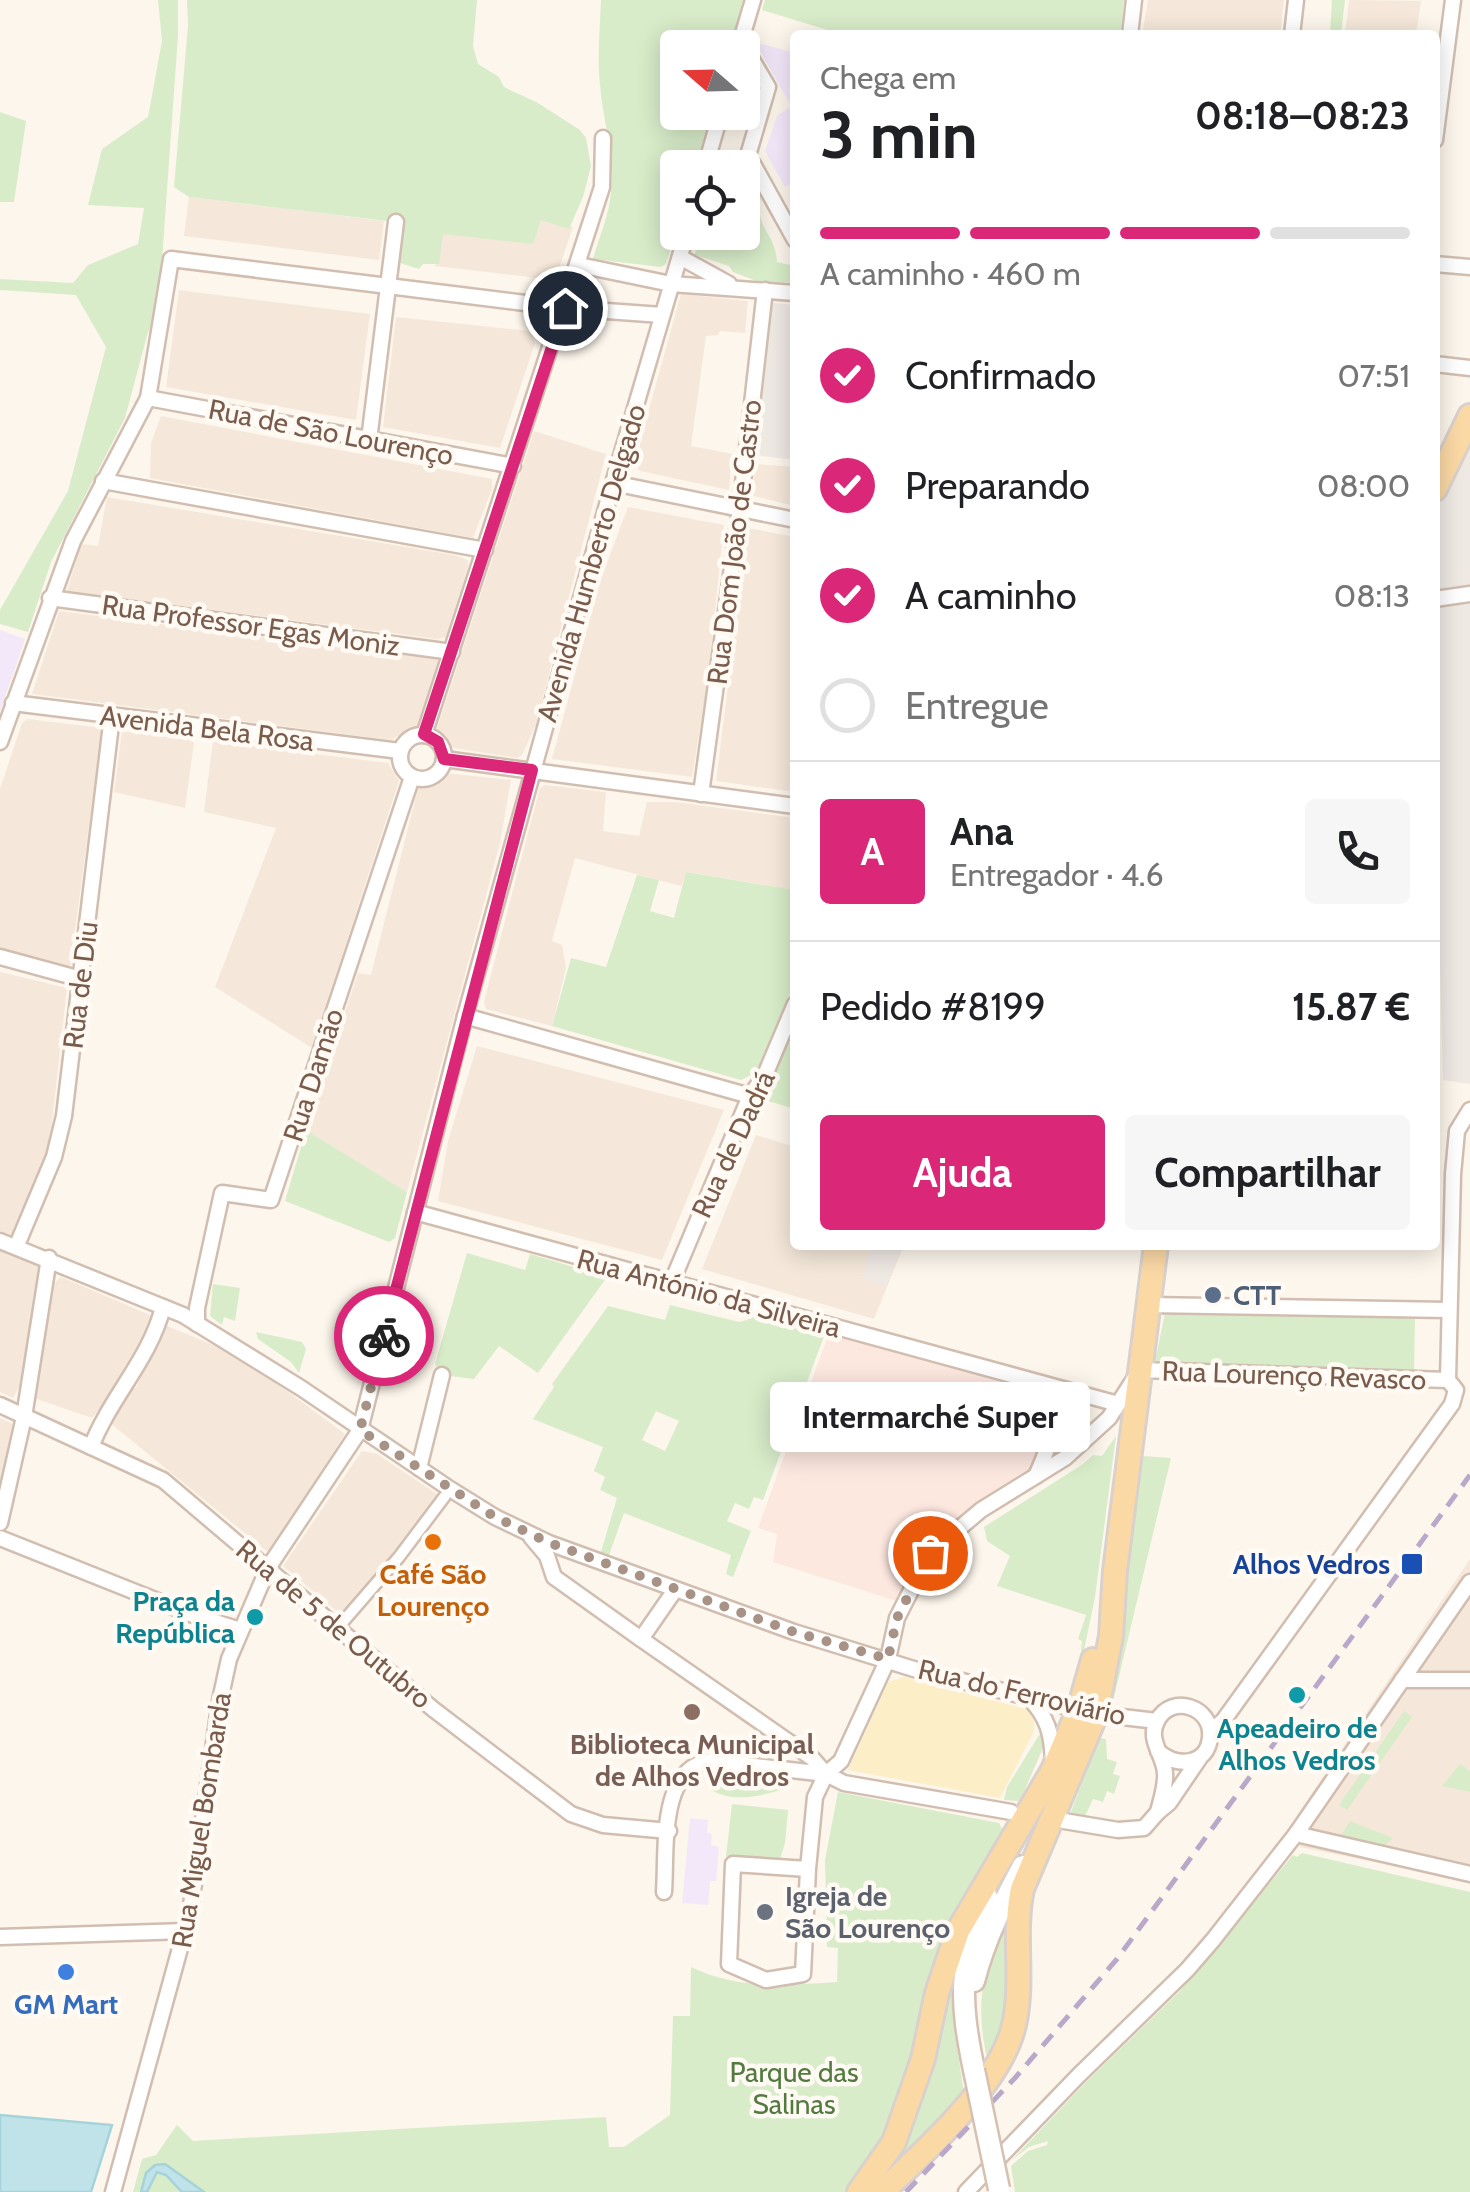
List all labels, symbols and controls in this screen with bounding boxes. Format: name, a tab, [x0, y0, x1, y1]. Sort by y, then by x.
north arrow	[660, 30, 760, 130]
map controls	[660, 30, 760, 250]
text: Chega em	[820, 58, 956, 97]
text: 08:18–08:23	[1195, 92, 1410, 139]
text: 3 min	[820, 95, 978, 174]
button: locate	[660, 150, 760, 250]
text: A caminho · 460 m	[820, 254, 1081, 293]
pin	[523, 266, 608, 351]
icon: home	[538, 281, 593, 336]
icon: check	[820, 348, 875, 403]
text: Confirmado	[905, 352, 1096, 399]
text: 07:51	[1338, 356, 1410, 395]
street label: Rua de São Lourenço	[206, 392, 456, 472]
street label: Rua Dom João de Castro	[700, 398, 768, 686]
street label: Avenida Humberto Delgado	[529, 400, 653, 726]
icon: check	[820, 458, 875, 513]
text: Preparando	[905, 462, 1090, 509]
text: 08:00	[1317, 466, 1410, 505]
icon: check	[820, 568, 875, 623]
text: A caminho	[905, 572, 1077, 619]
text: 08:13	[1334, 576, 1410, 615]
street label: Rua Professor Egas Moniz	[100, 587, 402, 663]
text: Entregue	[905, 682, 1049, 729]
street label: Avenida Bela Rosa	[98, 698, 316, 758]
button: phone	[1305, 799, 1410, 904]
text: Ana	[950, 808, 1014, 855]
text: A	[861, 828, 884, 875]
text: Entregador · 4.6	[950, 855, 1164, 894]
street label: Rua de Diu	[55, 919, 105, 1051]
text: Pedido #8199	[820, 983, 1046, 1030]
text: 15.87 €	[1292, 983, 1410, 1030]
street label: Rua Damão	[276, 1004, 350, 1146]
street label: Rua de Dadrá	[684, 1065, 782, 1223]
button: Ajuda	[820, 1115, 1105, 1230]
button: Compartilhar	[1125, 1115, 1410, 1230]
street label: Rua António da Silveira	[574, 1241, 845, 1345]
place label: CTT	[1233, 1278, 1282, 1312]
marker: CTT	[1202, 1284, 1224, 1306]
courier	[334, 1286, 434, 1386]
icon: bike	[357, 1309, 412, 1364]
street label: Rua Lourenço Revasco	[1161, 1353, 1427, 1397]
callout: Intermarché Super	[770, 1383, 1090, 1453]
text: Intermarché Super	[802, 1397, 1058, 1436]
pin	[888, 1511, 973, 1596]
icon: bag	[903, 1526, 958, 1581]
marker: Café São Lourenço	[422, 1531, 444, 1553]
street label: Rua de 5 de Outubro	[229, 1532, 439, 1716]
place label: Alhos Vedros	[1233, 1547, 1390, 1581]
marker: Alhos Vedros	[1399, 1551, 1425, 1577]
place label: Café São Lourenço	[377, 1557, 489, 1623]
place label: Praça da República	[115, 1584, 235, 1650]
marker: Praça da República	[244, 1606, 266, 1628]
street label: Rua do Ferroviário	[915, 1652, 1129, 1732]
marker: Apeadeiro de Alhos Vedros	[1286, 1684, 1308, 1706]
street label: Rua Miguel Bombarda	[164, 1689, 238, 1950]
marker: Biblioteca Municipal de Alhos Vedros	[681, 1701, 703, 1723]
place label: Apeadeiro de Alhos Vedros	[1217, 1711, 1377, 1777]
place label: Biblioteca Municipal de Alhos Vedros	[570, 1727, 814, 1793]
place label: Igreja de São Lourenço	[785, 1879, 950, 1945]
marker: Igreja de São Lourenço	[754, 1901, 776, 1923]
marker: GM Mart	[55, 1961, 77, 1983]
place label: GM Mart	[14, 1987, 118, 2021]
park label: Parque das Salinas	[729, 2055, 859, 2121]

